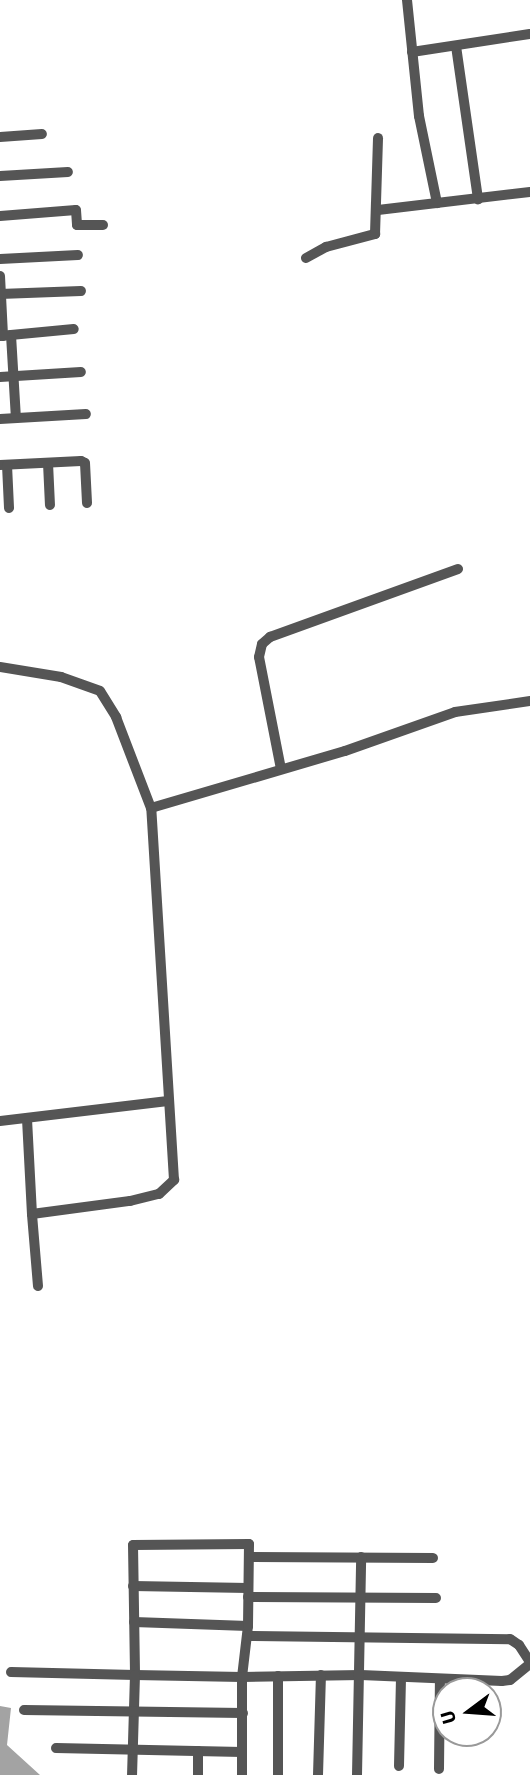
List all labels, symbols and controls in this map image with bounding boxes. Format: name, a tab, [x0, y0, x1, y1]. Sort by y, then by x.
north arrow	[432, 1677, 502, 1747]
text: U	[435, 1708, 461, 1726]

